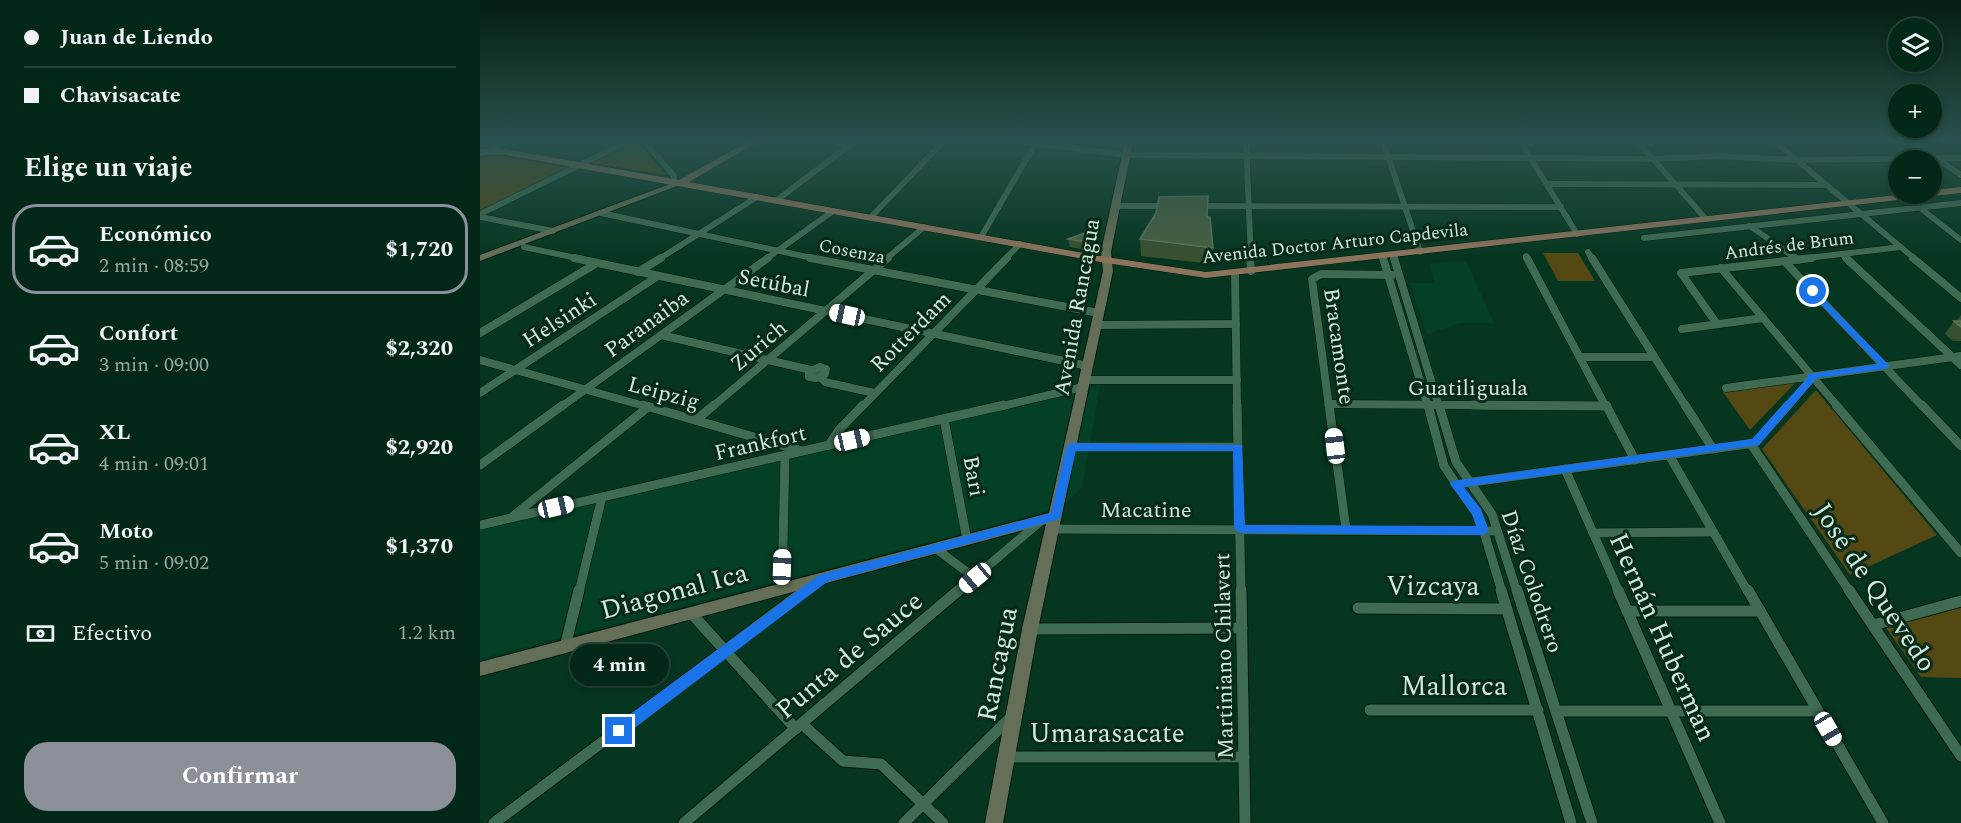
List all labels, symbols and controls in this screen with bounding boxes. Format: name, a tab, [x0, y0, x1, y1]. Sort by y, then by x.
map controls	[1888, 18, 1942, 204]
button: layers	[1888, 18, 1942, 72]
text: Juan de Liendo	[60, 21, 213, 54]
text: Chavisacate	[60, 79, 181, 112]
button: +	[1888, 84, 1942, 138]
text: Elige un viaje	[24, 147, 192, 189]
button: −	[1888, 150, 1942, 204]
street label: Avenida Rancagua	[1046, 216, 1109, 399]
street label: Avenida Doctor Arturo Capdevila	[1201, 216, 1470, 271]
text: Económico	[99, 218, 212, 251]
icon: car	[27, 222, 81, 276]
street label: Andrés de Brum	[1723, 224, 1855, 267]
street label: Cosenza	[816, 232, 888, 271]
text: $1,720	[385, 233, 453, 266]
text: 2 min · 08:59	[99, 251, 209, 281]
street label: Setúbal	[735, 260, 812, 307]
route start	[1799, 277, 1826, 304]
street label: Paranaiba	[598, 282, 696, 366]
street label: Helsinki	[516, 284, 604, 357]
street label: Rotterdam	[863, 284, 959, 380]
street label: Bracamonte	[1314, 286, 1363, 407]
car	[828, 302, 866, 328]
street label: Zurich	[723, 312, 795, 380]
text: Confort	[99, 317, 178, 350]
icon: car	[27, 321, 81, 375]
text: $2,320	[385, 332, 453, 365]
text: 3 min · 09:00	[99, 350, 209, 380]
street label: Leipzig	[624, 368, 703, 419]
street label: Guatiliguala	[1408, 372, 1528, 405]
text: XL	[99, 416, 130, 449]
street label: Frankfort	[711, 417, 810, 470]
icon: car	[27, 420, 81, 474]
car	[832, 427, 872, 453]
car	[1324, 427, 1346, 465]
text: $2,920	[385, 431, 453, 464]
text: 4 min · 09:01	[99, 449, 209, 479]
street label: Bari	[954, 453, 993, 499]
car	[536, 494, 576, 520]
street label: Macatine	[1100, 494, 1192, 527]
street label: José de Quevedo	[1802, 494, 1947, 681]
street label: Díaz Colodrero	[1492, 506, 1571, 657]
text: Moto	[99, 515, 153, 548]
icon: car	[27, 519, 81, 573]
street label: Hernán Huberman	[1597, 526, 1727, 749]
text: $1,370	[385, 530, 453, 563]
text: 5 min · 09:02	[99, 548, 209, 578]
car	[772, 549, 792, 585]
street label: Diagonal Ica	[596, 552, 753, 632]
street label: Martiniano Chilavert	[1206, 552, 1243, 759]
car	[955, 560, 995, 596]
street label: Vizcaya	[1386, 566, 1480, 608]
street label: Punta de Sauce	[767, 581, 933, 730]
street label: Rancagua	[966, 603, 1030, 725]
icon: cash	[24, 617, 57, 650]
text: Efectivo	[72, 617, 152, 650]
text: 1.2 km	[398, 618, 456, 648]
callout: 4 min	[570, 644, 668, 686]
text: 4 min	[593, 650, 646, 680]
street label: Mallorca	[1401, 666, 1507, 708]
car	[1811, 709, 1845, 749]
street label: Umarasacate	[1029, 713, 1185, 755]
route end	[605, 717, 632, 744]
button: Confirmar	[24, 742, 456, 811]

